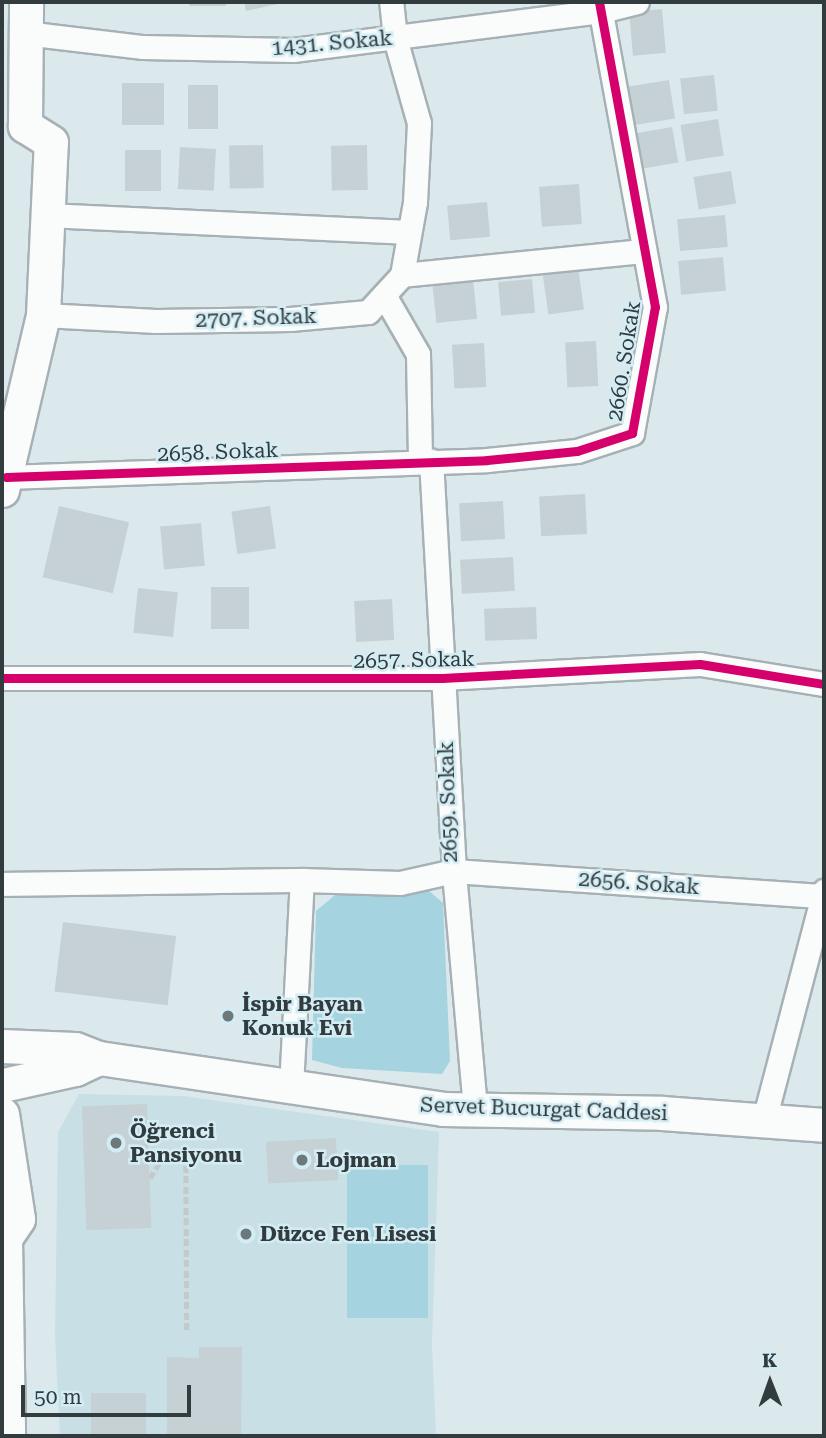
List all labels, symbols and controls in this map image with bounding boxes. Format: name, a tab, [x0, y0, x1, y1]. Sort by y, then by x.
street label: 1431. Sokak	[270, 25, 394, 61]
street label: 2660. Sokak	[602, 299, 646, 423]
street label: 2707. Sokak	[195, 303, 317, 333]
street label: 2658. Sokak	[157, 437, 279, 467]
street label: 2657. Sokak	[353, 646, 475, 674]
street label: 2659. Sokak	[433, 741, 463, 863]
street label: 2656. Sokak	[578, 866, 700, 900]
place label: İspir Bayan Konuk Evi	[242, 991, 363, 1041]
marker: İspir Bayan Konuk Evi	[220, 1008, 236, 1024]
street label: Servet Bucurgat Caddesi	[420, 1092, 668, 1126]
place label: Öğrenci Pansiyonu	[130, 1118, 242, 1168]
marker: Öğrenci Pansiyonu	[108, 1135, 124, 1151]
place label: Lojman	[316, 1147, 396, 1173]
marker: Lojman	[294, 1152, 310, 1168]
place label: Düzce Fen Lisesi	[260, 1221, 436, 1247]
marker: Düzce Fen Lisesi	[238, 1226, 254, 1242]
north arrow	[735, 1347, 805, 1417]
text: K	[762, 1349, 777, 1372]
scale bar	[24, 1372, 194, 1416]
text: 50 m	[34, 1385, 82, 1409]

